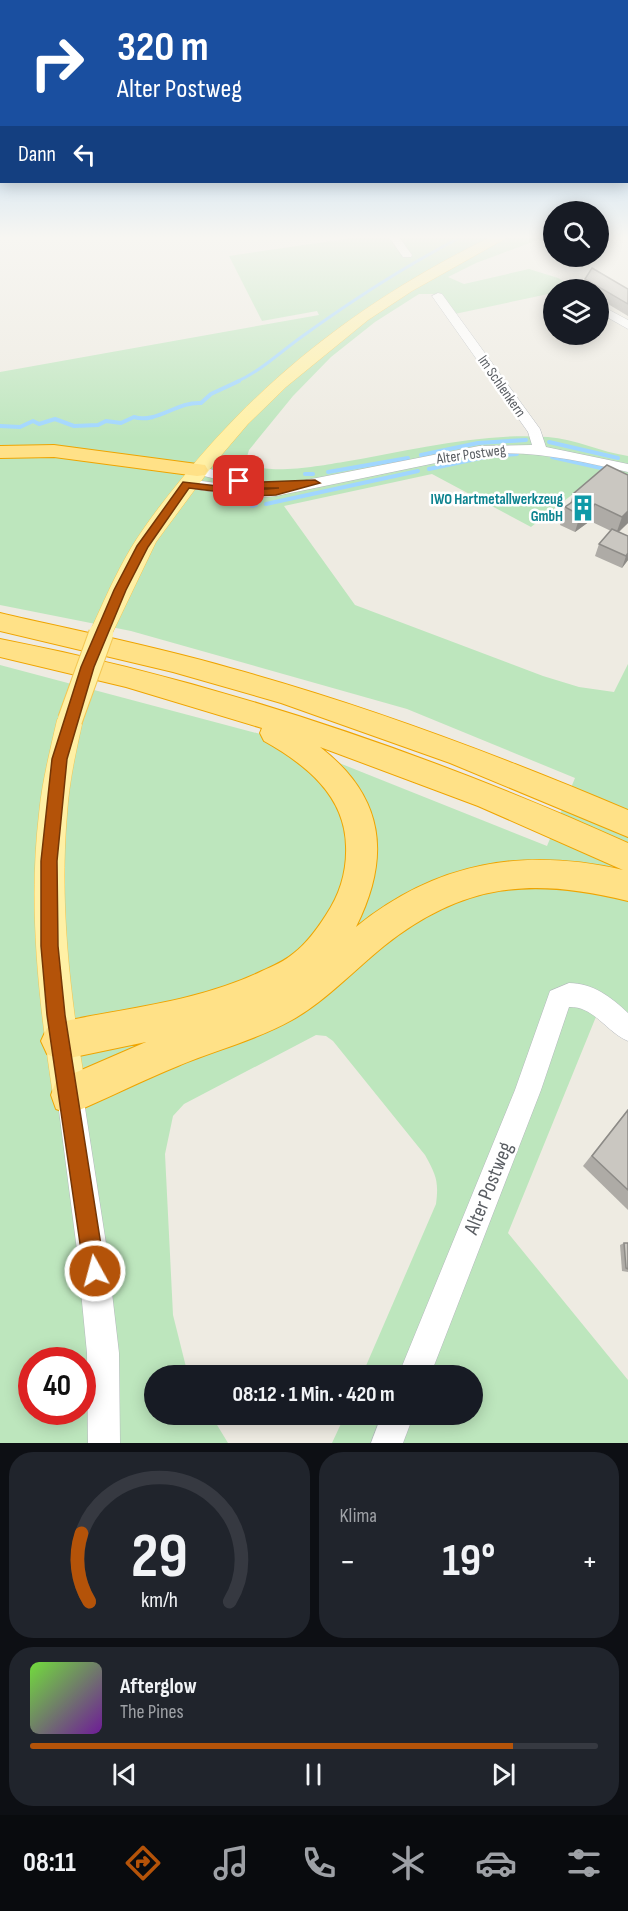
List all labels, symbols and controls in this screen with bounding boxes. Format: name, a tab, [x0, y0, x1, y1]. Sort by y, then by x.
text: 320 m	[117, 22, 209, 73]
icon: right	[18, 24, 96, 102]
text: Alter Postweg	[117, 73, 242, 105]
icon: left	[68, 138, 101, 171]
text: Dann	[18, 141, 56, 168]
map controls	[543, 201, 609, 345]
button: search	[543, 201, 609, 267]
button: layers	[543, 279, 609, 345]
street label: Im Schlenkern	[473, 352, 530, 421]
street label: Alter Postweg	[434, 440, 507, 469]
pin	[213, 455, 264, 506]
icon: arrive	[222, 464, 255, 497]
place label: IWO Hartmetallwerkzeug GmbH	[431, 490, 564, 526]
building icon: IWO Hartmetallwerkzeug GmbH	[568, 493, 598, 523]
street label: Alter Postweg	[458, 1138, 518, 1239]
position arrow	[63, 1239, 127, 1303]
speed limit sign: 40	[18, 1347, 96, 1425]
text: 08:12 · 1 Min. · 420 m	[232, 1381, 395, 1408]
text: Klima	[340, 1504, 377, 1528]
text: 29	[131, 1520, 188, 1595]
text: 19°	[442, 1534, 495, 1589]
text: −	[340, 1542, 356, 1582]
text: +	[582, 1542, 598, 1582]
text: km/h	[141, 1588, 178, 1613]
text: Afterglow	[120, 1673, 197, 1700]
text: The Pines	[120, 1700, 184, 1724]
icon: previous	[108, 1758, 141, 1791]
icon: pause	[297, 1758, 330, 1791]
icon: next	[487, 1758, 520, 1791]
icon: directions	[122, 1842, 164, 1884]
icon: music	[210, 1842, 252, 1884]
icon: phone	[298, 1842, 340, 1884]
icon: climate	[387, 1842, 429, 1884]
icon: car	[475, 1842, 517, 1884]
icon: filters	[563, 1842, 605, 1884]
text: 08:11	[23, 1847, 76, 1879]

